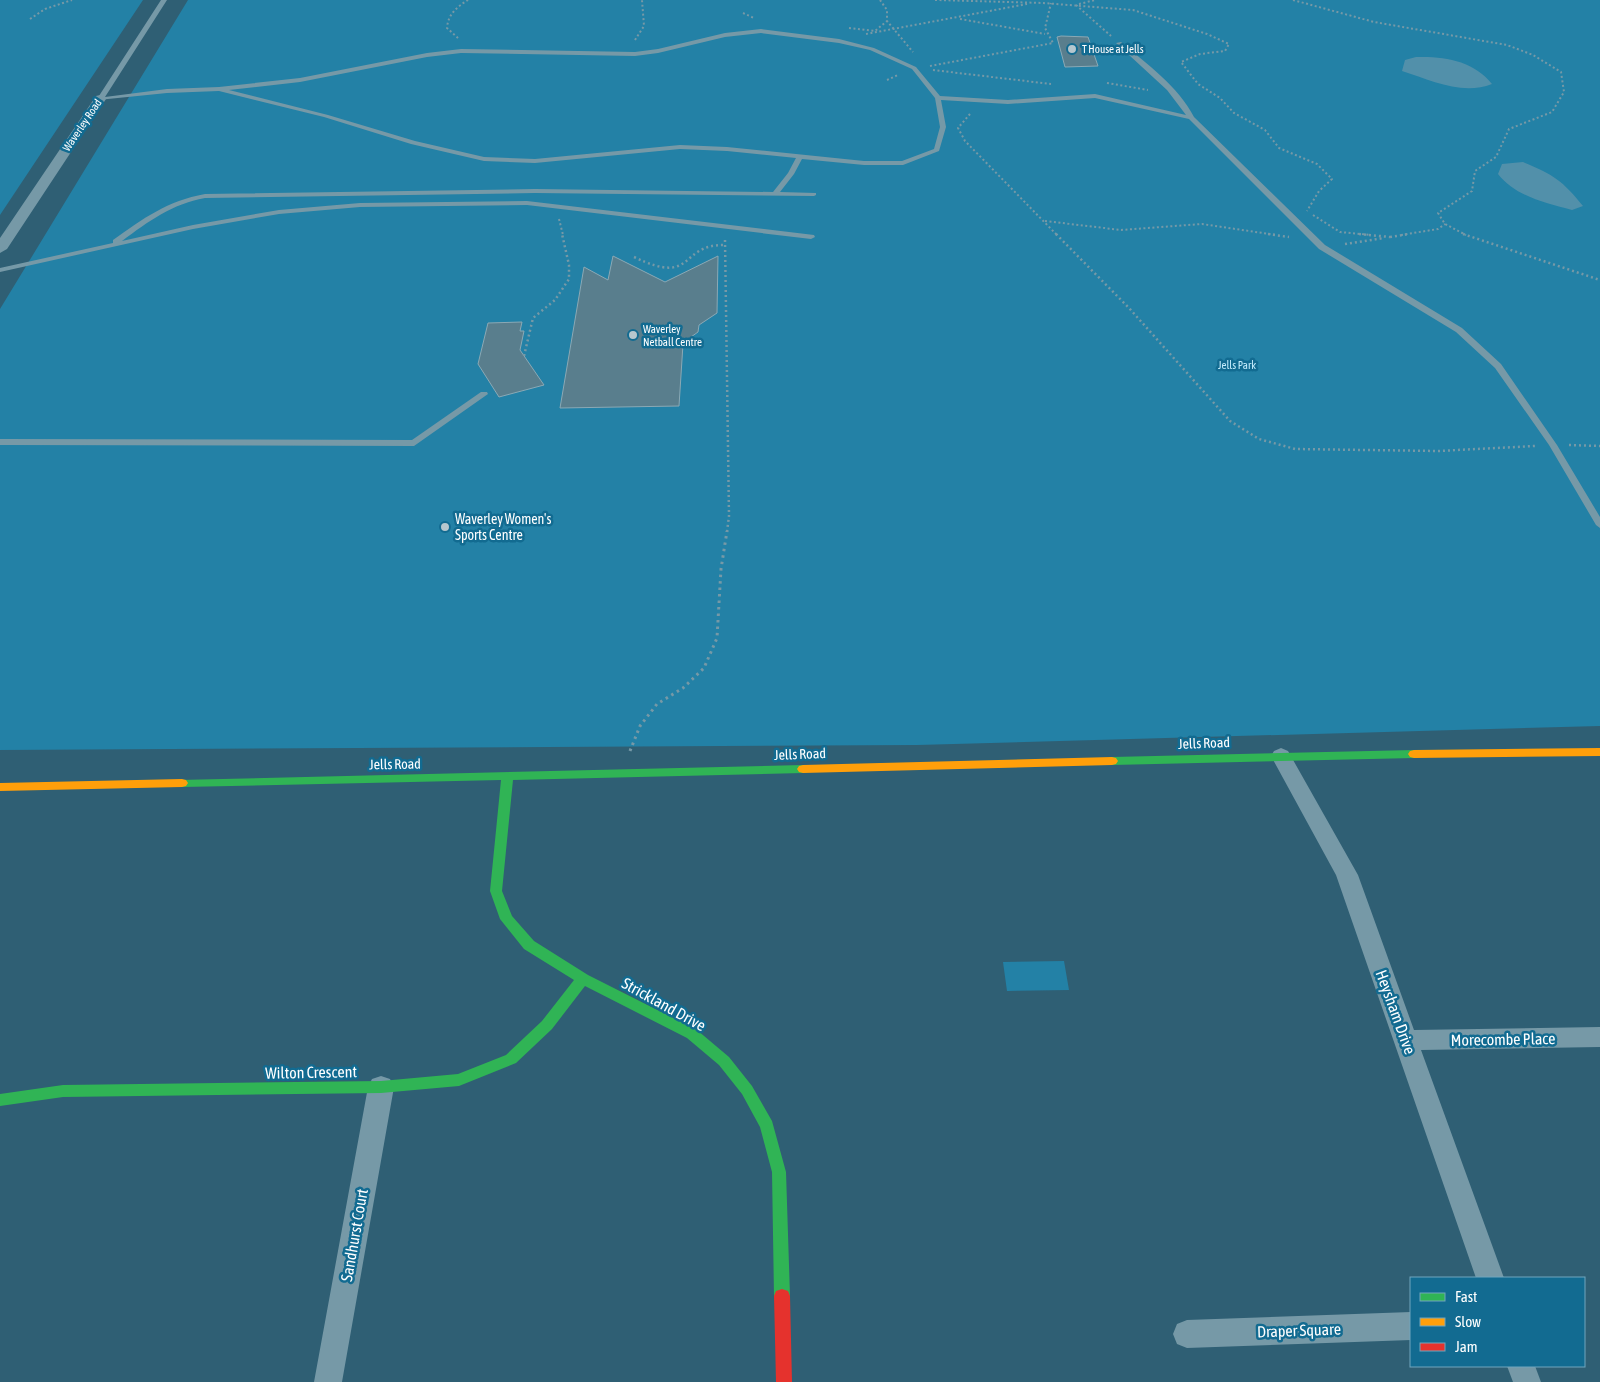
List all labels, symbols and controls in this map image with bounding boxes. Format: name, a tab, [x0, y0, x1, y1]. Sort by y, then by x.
marker: T House at Jells	[1066, 43, 1078, 55]
place label: T House at Jells	[1082, 43, 1144, 55]
street label: Waverley Road	[60, 97, 104, 153]
place label: Waverley Netball Centre	[643, 323, 702, 348]
marker: Waverley Netball Centre	[627, 329, 639, 341]
park label: Jells Park	[1218, 359, 1256, 371]
place label: Waverley Women's Sports Centre	[455, 511, 551, 543]
marker: Waverley Women's Sports Centre	[439, 521, 451, 533]
street label: Jells Road	[1178, 734, 1230, 752]
street label: Jells Road	[774, 745, 826, 763]
street label: Jells Road	[369, 756, 421, 772]
street label: Heysham Drive	[1371, 967, 1420, 1057]
street label: Strickland Drive	[619, 974, 709, 1034]
street label: Morecombe Place	[1450, 1029, 1556, 1049]
street label: Wilton Crescent	[265, 1062, 357, 1082]
street label: Sandhurst Court	[337, 1187, 371, 1283]
legend	[1410, 1277, 1585, 1367]
text: Fast	[1455, 1288, 1477, 1305]
text: Slow	[1455, 1313, 1481, 1330]
street label: Draper Square	[1257, 1320, 1341, 1341]
text: Jam	[1455, 1338, 1478, 1355]

